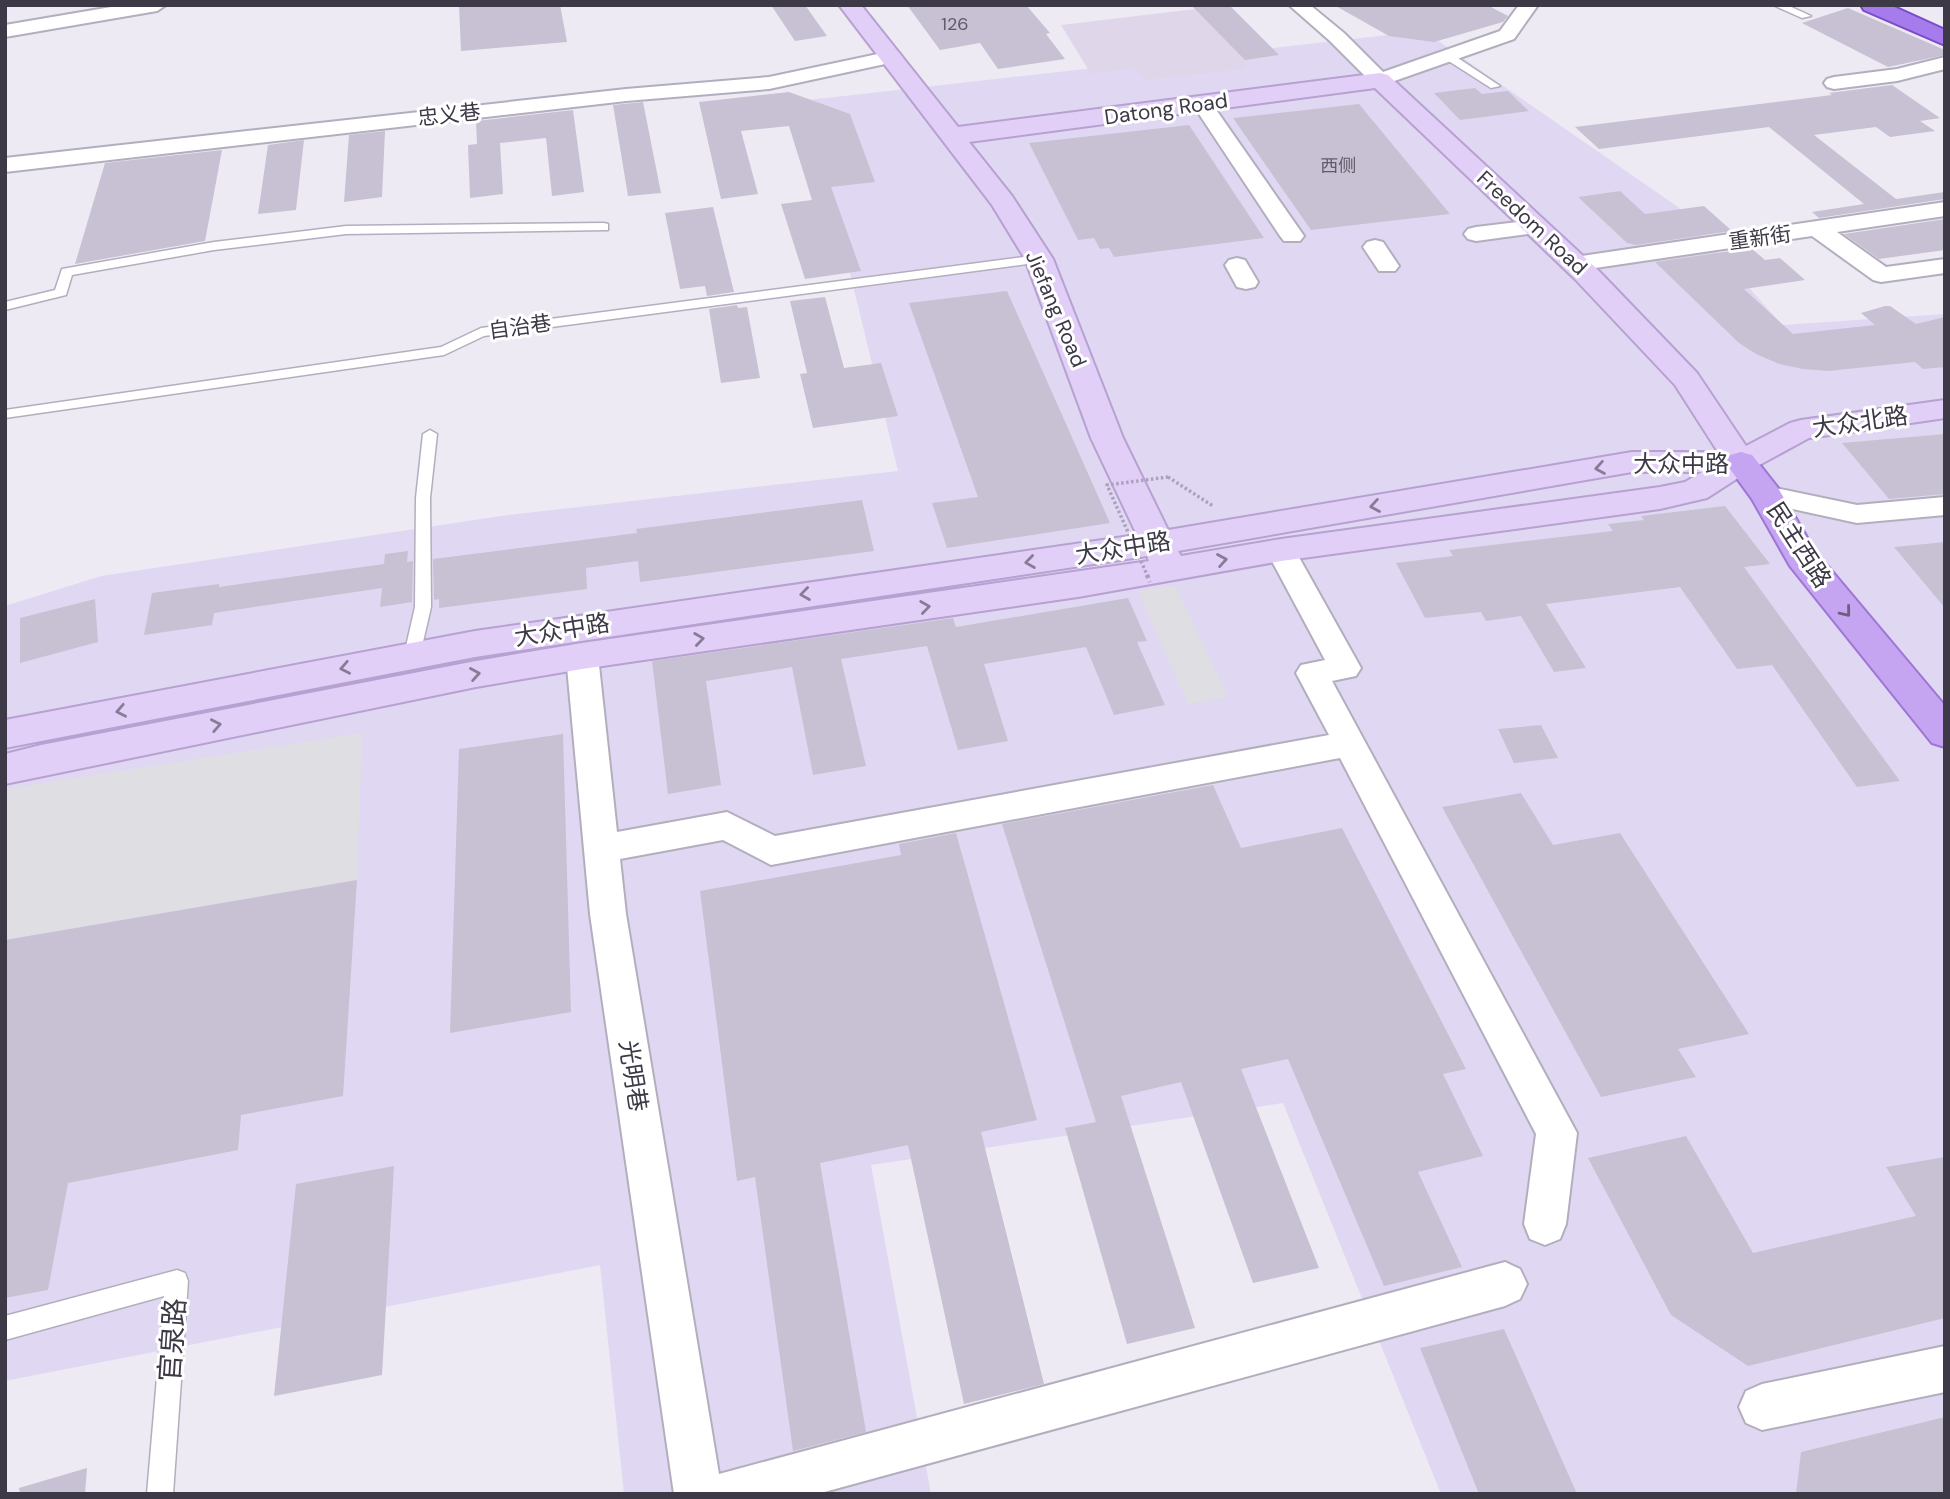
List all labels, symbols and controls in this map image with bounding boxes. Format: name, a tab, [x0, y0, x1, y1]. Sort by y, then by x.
house number: 126	[941, 12, 969, 36]
street label: Datong Road	[1103, 86, 1229, 132]
street label: 忠义巷	[416, 98, 482, 132]
house number: 西侧	[1320, 154, 1356, 178]
street label: Freedom Road	[1471, 165, 1593, 281]
street label: 重新街	[1727, 220, 1793, 256]
street label: Jiefang Road	[1019, 247, 1093, 371]
street label: 自治巷	[487, 309, 553, 345]
street label: 大众北路	[1810, 399, 1910, 444]
street label: 大众中路	[1633, 448, 1729, 479]
one-way arrow	[1594, 460, 1606, 475]
street label: 民主西路	[1760, 496, 1839, 593]
one-way arrow	[1370, 498, 1381, 513]
street label: 大众中路	[1073, 525, 1173, 570]
one-way arrow	[1216, 553, 1228, 568]
one-way arrow	[1024, 554, 1036, 569]
one-way arrow	[799, 587, 811, 602]
one-way arrow	[919, 600, 930, 615]
one-way arrow	[1838, 603, 1850, 616]
street label: 大众中路	[512, 607, 612, 652]
one-way arrow	[694, 632, 705, 647]
one-way arrow	[339, 659, 351, 674]
one-way arrow	[469, 668, 481, 683]
one-way arrow	[116, 702, 128, 717]
one-way arrow	[210, 719, 222, 734]
street label: 光明巷	[613, 1038, 654, 1114]
street label: 官泉路	[151, 1297, 194, 1383]

